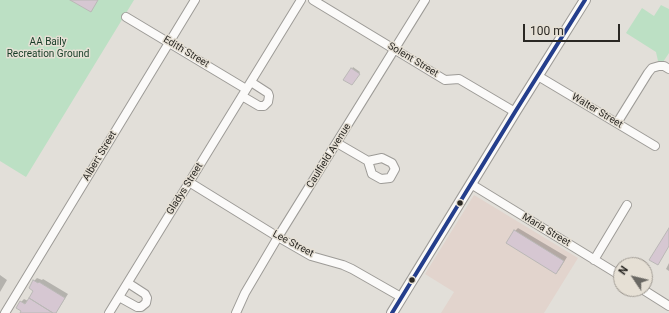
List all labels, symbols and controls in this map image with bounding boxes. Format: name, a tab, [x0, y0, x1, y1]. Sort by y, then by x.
scale bar	[525, 16, 622, 42]
text: 100 m	[530, 24, 564, 38]
street label: Edith Street	[161, 34, 211, 70]
park label: AA Baily Recreation Ground	[7, 36, 89, 60]
street label: Solent Street	[385, 40, 441, 80]
street label: Walter Street	[569, 91, 625, 131]
street label: Caulfield Avenue	[304, 121, 354, 191]
street label: Albert Street	[81, 129, 119, 183]
street label: Gladys Street	[164, 161, 206, 217]
unlabelled marker	[455, 198, 465, 208]
street label: Maria Street	[520, 211, 572, 249]
street label: Lee Street	[270, 228, 316, 260]
north arrow	[613, 257, 653, 297]
text: N	[616, 264, 631, 277]
unlabelled marker	[407, 275, 417, 285]

